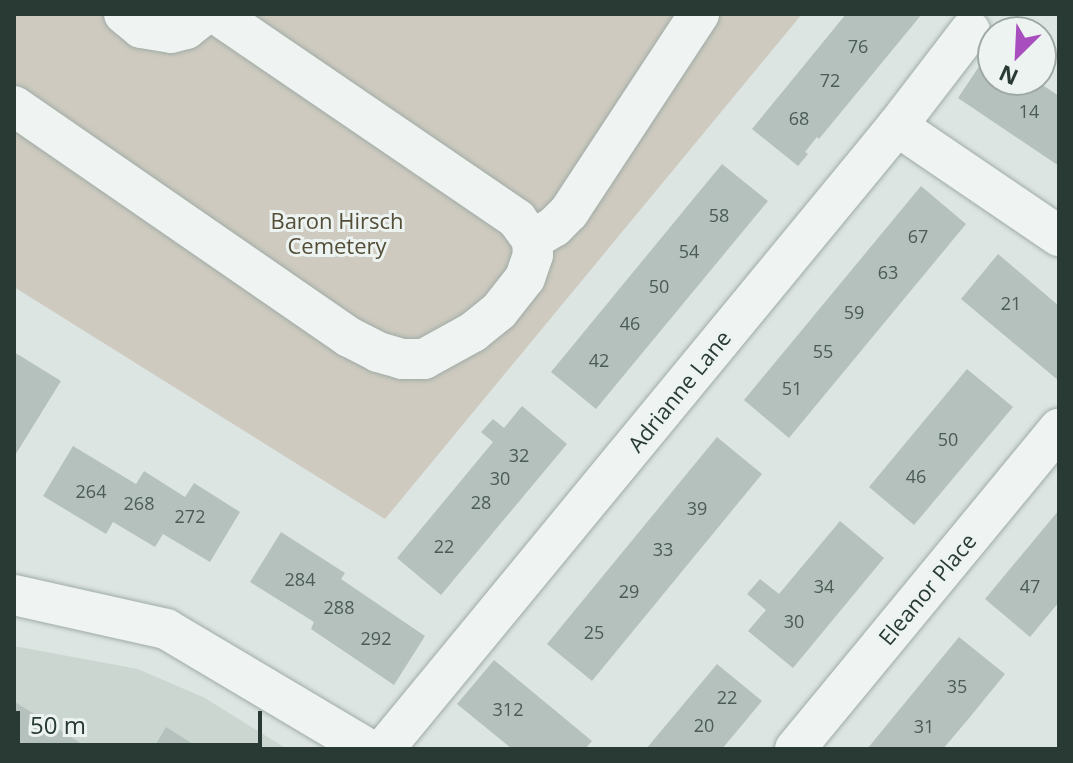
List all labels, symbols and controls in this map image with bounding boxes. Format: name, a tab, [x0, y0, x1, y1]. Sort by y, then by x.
north arrow	[977, 16, 1057, 96]
house number: 76	[848, 35, 868, 57]
text: N	[994, 59, 1022, 93]
house number: 72	[820, 69, 840, 91]
house number: 14	[1019, 100, 1039, 122]
house number: 68	[789, 107, 809, 129]
house number: 58	[709, 204, 729, 226]
park label: Baron Hirsch Cemetery	[270, 207, 404, 258]
house number: 67	[908, 225, 928, 247]
house number: 54	[679, 240, 699, 262]
house number: 63	[878, 261, 898, 283]
house number: 50	[649, 275, 669, 297]
house number: 21	[1001, 292, 1021, 314]
house number: 59	[844, 301, 864, 323]
house number: 46	[620, 312, 640, 334]
street label: Adrianne Lane	[622, 325, 736, 457]
house number: 55	[813, 340, 833, 362]
house number: 42	[589, 349, 609, 371]
house number: 51	[782, 377, 802, 399]
house number: 50	[938, 428, 958, 450]
house number: 32	[509, 444, 529, 466]
house number: 46	[906, 465, 926, 487]
house number: 30	[490, 467, 510, 489]
house number: 264	[76, 480, 106, 502]
house number: 28	[471, 491, 491, 513]
house number: 268	[124, 492, 154, 514]
house number: 39	[687, 497, 707, 519]
house number: 272	[175, 505, 205, 527]
street label: Eleanor Place	[873, 528, 981, 650]
house number: 22	[434, 535, 454, 557]
house number: 33	[653, 538, 673, 560]
house number: 284	[285, 568, 315, 590]
house number: 34	[814, 575, 834, 597]
house number: 47	[1020, 575, 1040, 597]
house number: 29	[619, 580, 639, 602]
house number: 288	[324, 596, 354, 618]
house number: 30	[784, 610, 804, 632]
house number: 25	[584, 621, 604, 643]
house number: 292	[361, 627, 391, 649]
house number: 35	[947, 675, 967, 697]
house number: 22	[717, 686, 737, 708]
scale bar	[20, 695, 266, 745]
house number: 312	[493, 698, 523, 720]
text: 50 m	[30, 708, 86, 741]
house number: 20	[694, 714, 714, 736]
house number: 31	[914, 715, 934, 737]

